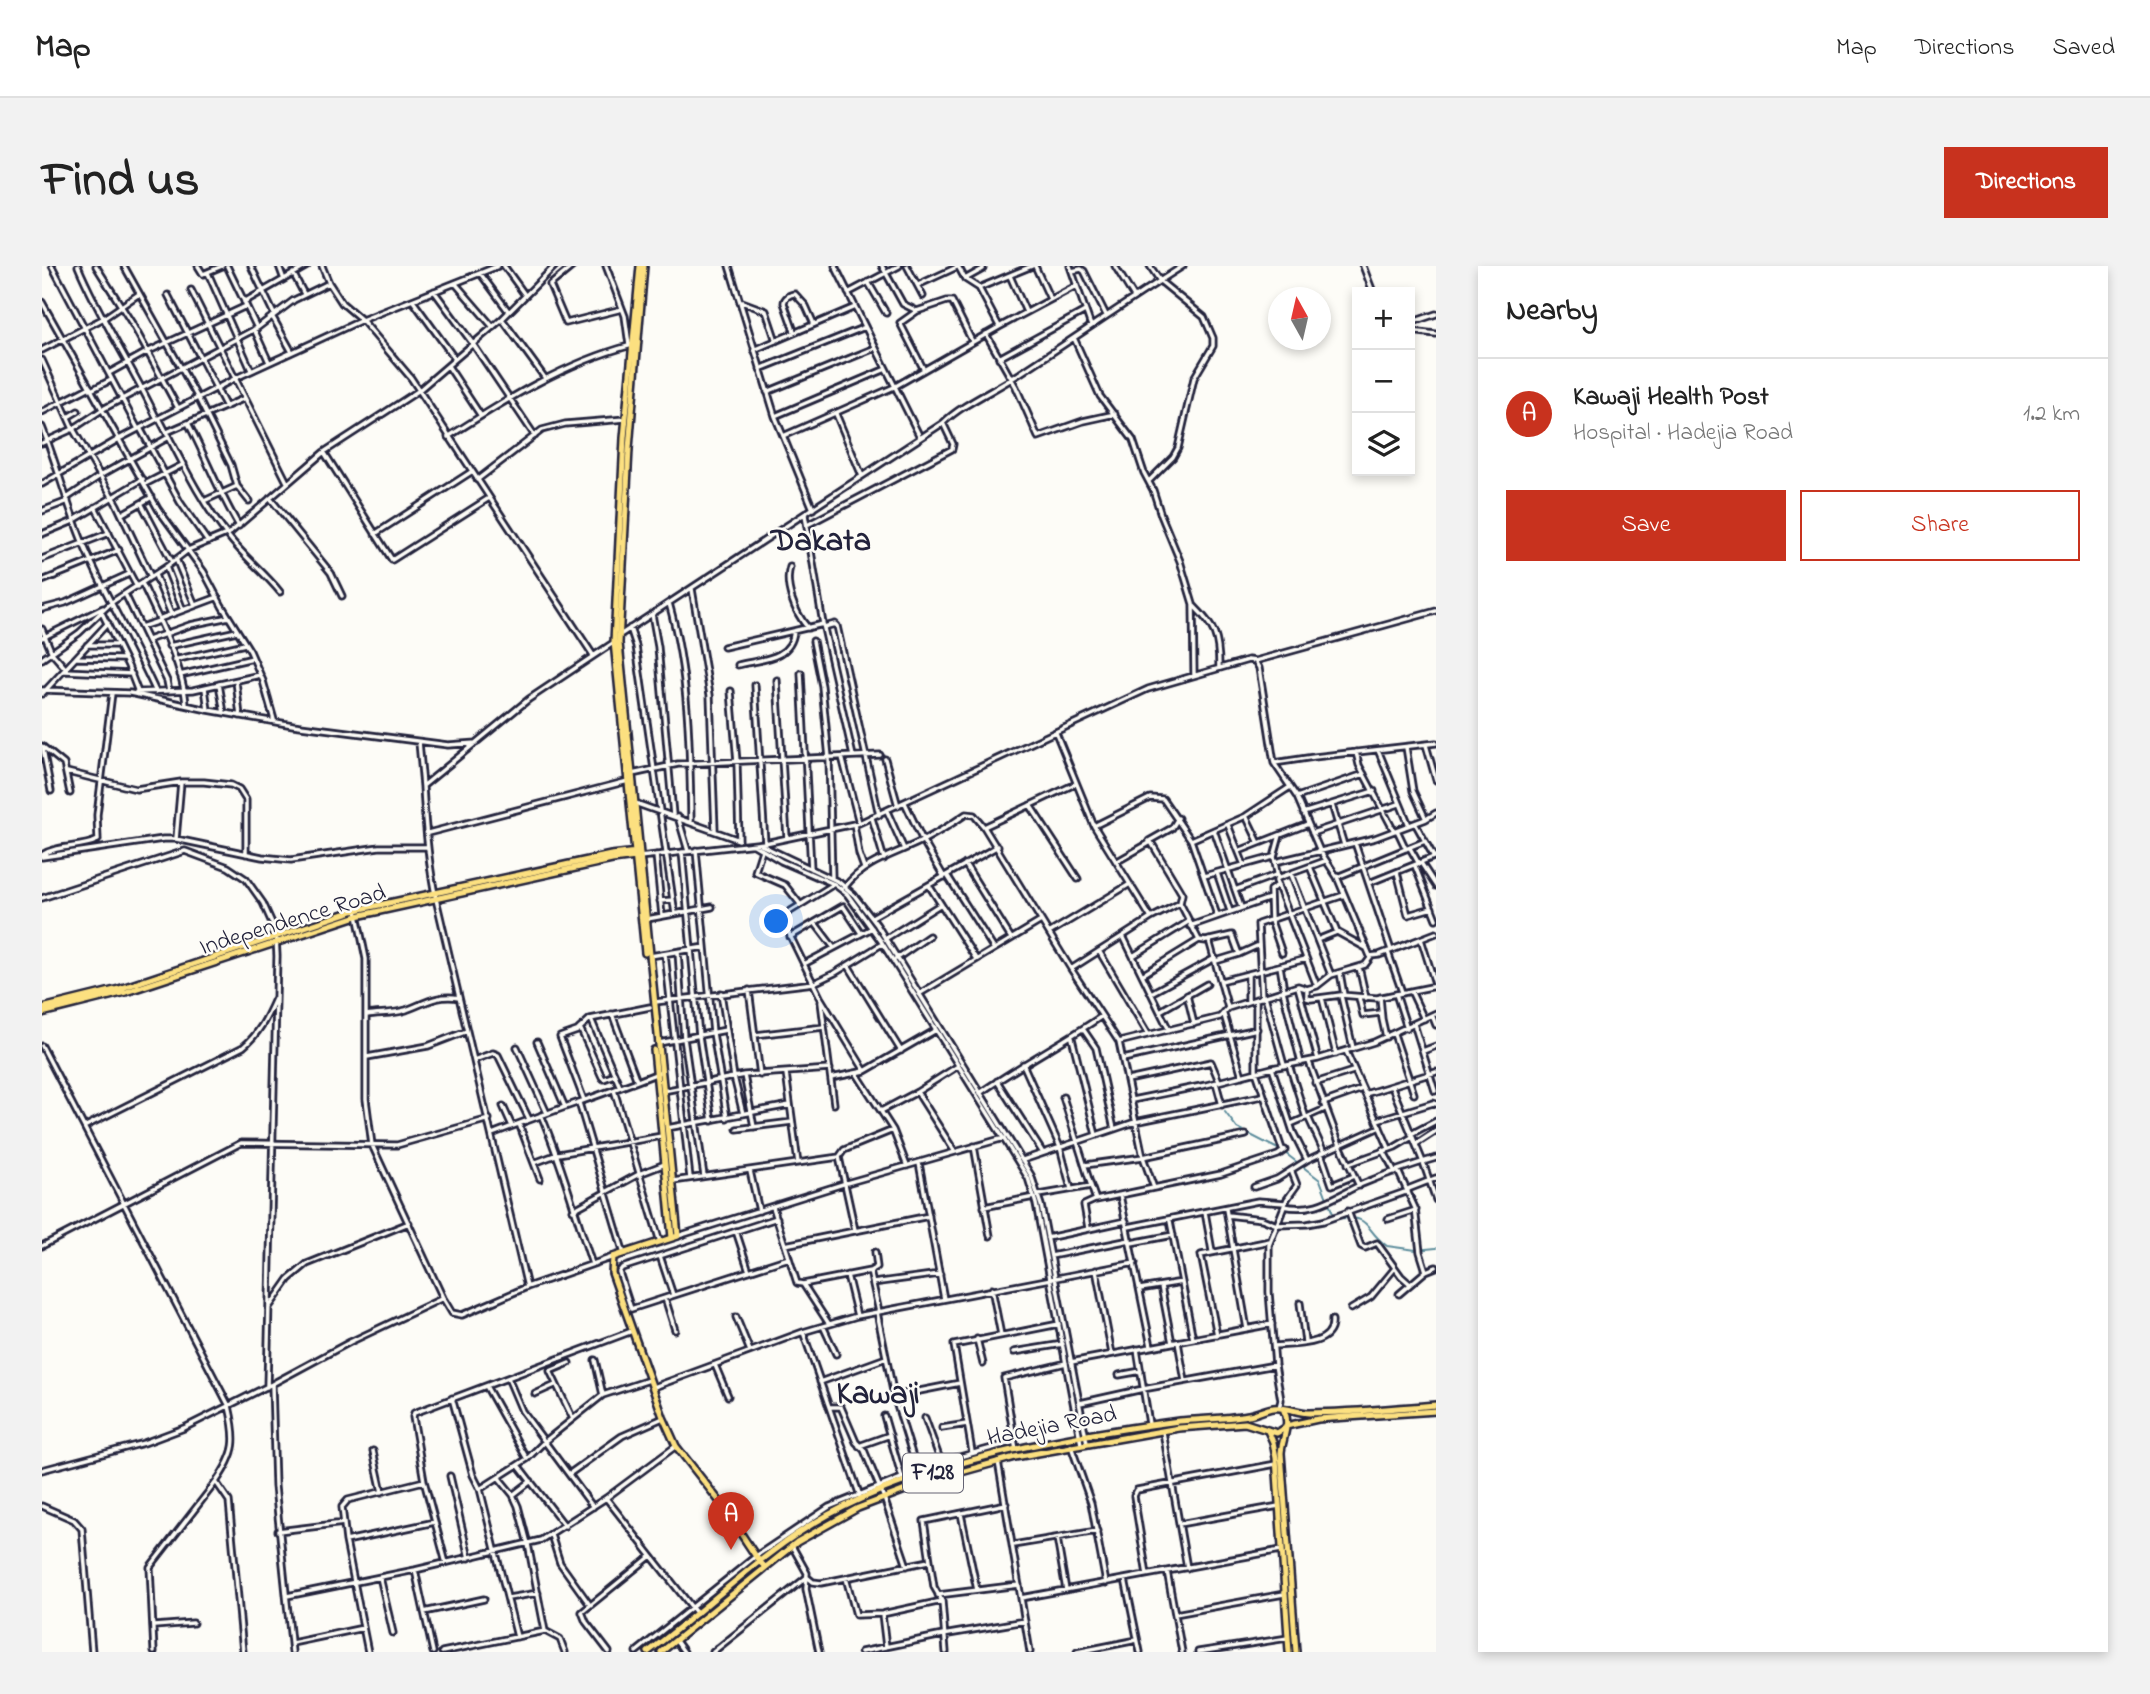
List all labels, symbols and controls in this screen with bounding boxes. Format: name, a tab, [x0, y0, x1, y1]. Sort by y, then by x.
text: Map	[35, 24, 91, 72]
text: Map	[1836, 31, 1877, 66]
text: Directions	[1915, 31, 2014, 66]
text: Saved	[2052, 31, 2115, 66]
text: Find us	[42, 146, 199, 218]
button: Directions	[1944, 147, 2108, 218]
north arrow	[1268, 287, 1331, 350]
map controls	[1352, 287, 1415, 476]
button: +	[1352, 287, 1415, 350]
text: Nearby	[1506, 290, 1598, 334]
button: −	[1352, 350, 1415, 413]
text: Kawaji Health Post	[1573, 379, 1769, 417]
text: A	[1522, 398, 1536, 431]
text: 1.2 km	[2023, 398, 2080, 431]
button: layers	[1352, 413, 1415, 476]
text: Hospital · Hadejia Road	[1573, 417, 1793, 450]
button: Save	[1506, 490, 1786, 561]
button: Share	[1800, 490, 2080, 561]
district label: Dakata	[769, 519, 871, 566]
street label: Independence Road	[196, 876, 391, 966]
your location	[759, 904, 793, 938]
district label: Kawaji	[836, 1372, 920, 1419]
street label: Hadejia Road	[984, 1397, 1120, 1457]
road number: F128	[903, 1454, 963, 1492]
pin: A	[708, 1492, 754, 1550]

